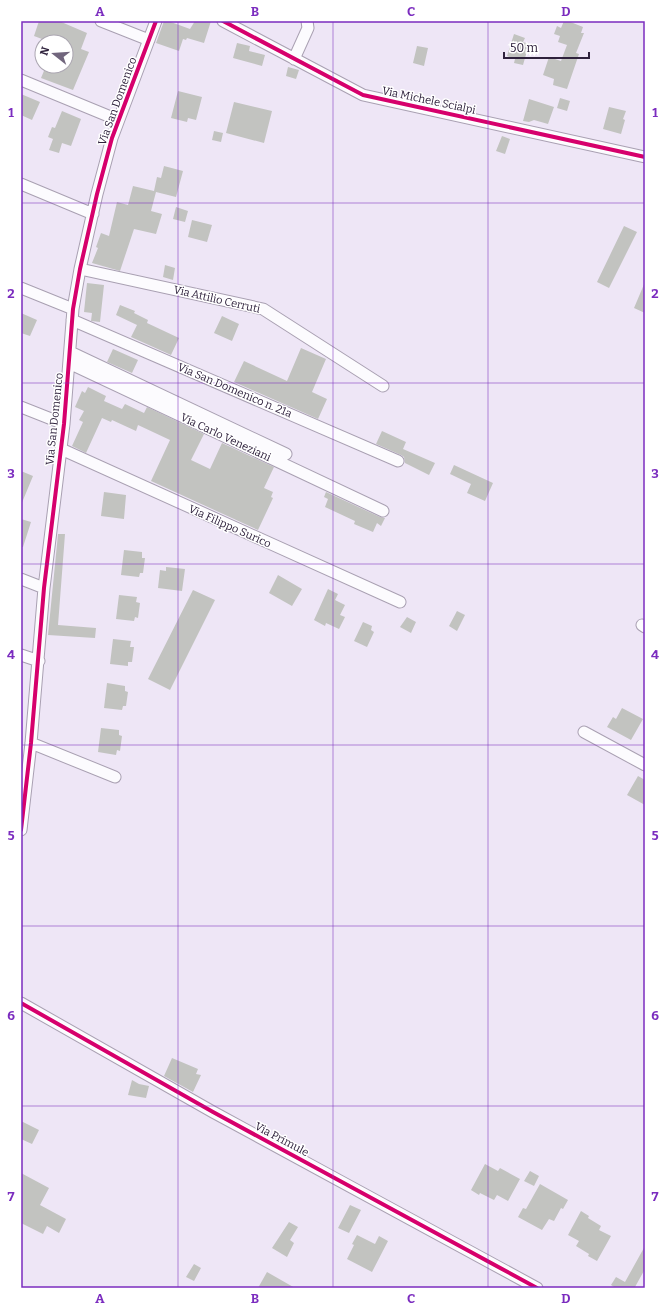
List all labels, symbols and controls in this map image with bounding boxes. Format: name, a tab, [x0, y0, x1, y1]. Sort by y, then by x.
text: A	[95, 4, 105, 19]
text: B	[251, 4, 259, 19]
text: C	[407, 4, 415, 19]
text: D	[561, 4, 571, 19]
north arrow	[34, 34, 74, 74]
scale bar	[504, 34, 589, 60]
text: 50 m	[510, 41, 539, 55]
text: N	[37, 45, 53, 57]
street label: Via San Domenico	[96, 55, 139, 147]
street label: Via Michele Scialpi	[381, 84, 478, 117]
text: 1	[8, 105, 14, 120]
text: 1	[652, 105, 658, 120]
street label: Via Attilio Cerruti	[172, 283, 262, 316]
text: 2	[7, 286, 15, 301]
text: 2	[651, 286, 659, 301]
street label: Via San Domenico n. 21a	[176, 360, 294, 420]
street label: Via San Domenico	[43, 372, 66, 466]
street label: Via Carlo Veneziani	[179, 411, 274, 464]
text: 3	[7, 466, 15, 481]
text: 3	[651, 466, 659, 481]
street label: Via Filippo Surico	[187, 502, 273, 550]
text: 4	[7, 647, 15, 662]
text: 4	[651, 647, 659, 662]
text: 5	[7, 828, 15, 843]
text: 5	[651, 828, 659, 843]
text: 6	[7, 1008, 15, 1023]
text: 6	[651, 1008, 659, 1023]
street label: Via Primule	[252, 1120, 311, 1159]
text: 7	[8, 1189, 15, 1204]
text: 7	[652, 1189, 659, 1204]
text: A	[95, 1291, 105, 1306]
text: B	[251, 1291, 259, 1306]
text: C	[407, 1291, 415, 1306]
text: D	[561, 1291, 571, 1306]

